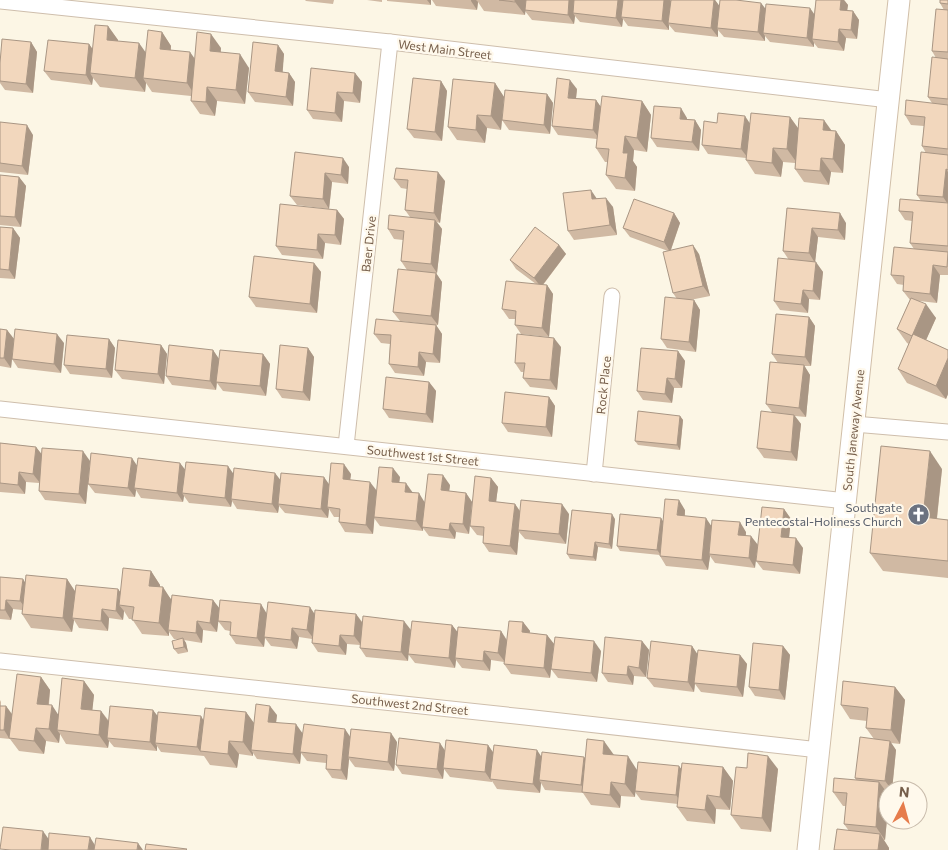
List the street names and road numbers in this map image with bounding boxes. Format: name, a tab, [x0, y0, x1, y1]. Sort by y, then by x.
street label: West Main Street	[397, 36, 493, 62]
street label: Baer Drive	[358, 215, 378, 273]
street label: Rock Place	[593, 355, 613, 415]
street label: South Janeway Avenue	[840, 369, 867, 491]
street label: Southwest 1st Street	[366, 442, 480, 468]
street label: Southwest 2nd Street	[351, 691, 469, 717]

